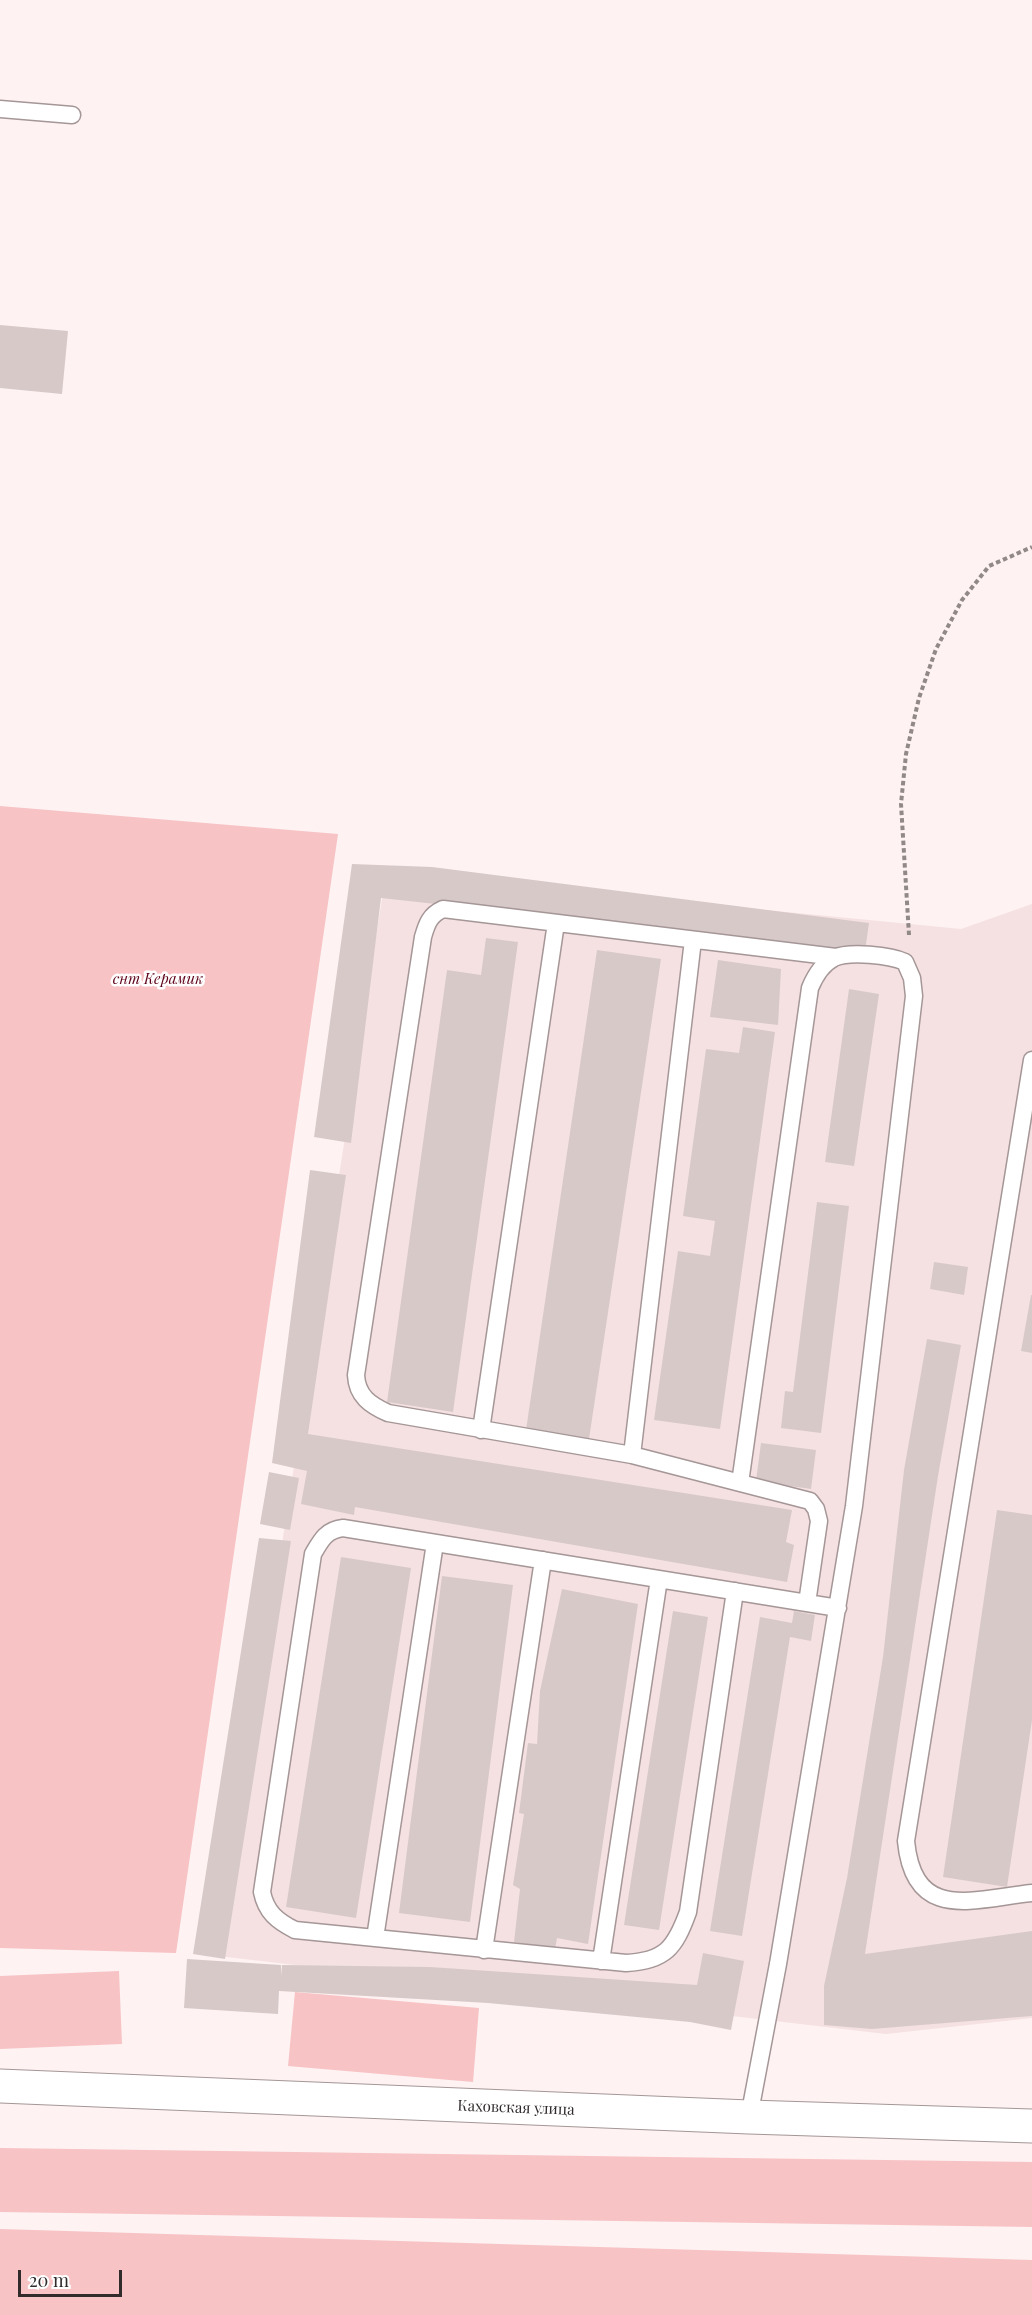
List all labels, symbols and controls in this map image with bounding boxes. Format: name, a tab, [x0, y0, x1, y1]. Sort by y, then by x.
park label: снт Керамик	[113, 970, 203, 988]
street label: Каховская улица	[457, 2097, 575, 2119]
scale bar	[21, 2258, 124, 2296]
text: 20 m	[29, 2268, 69, 2292]

